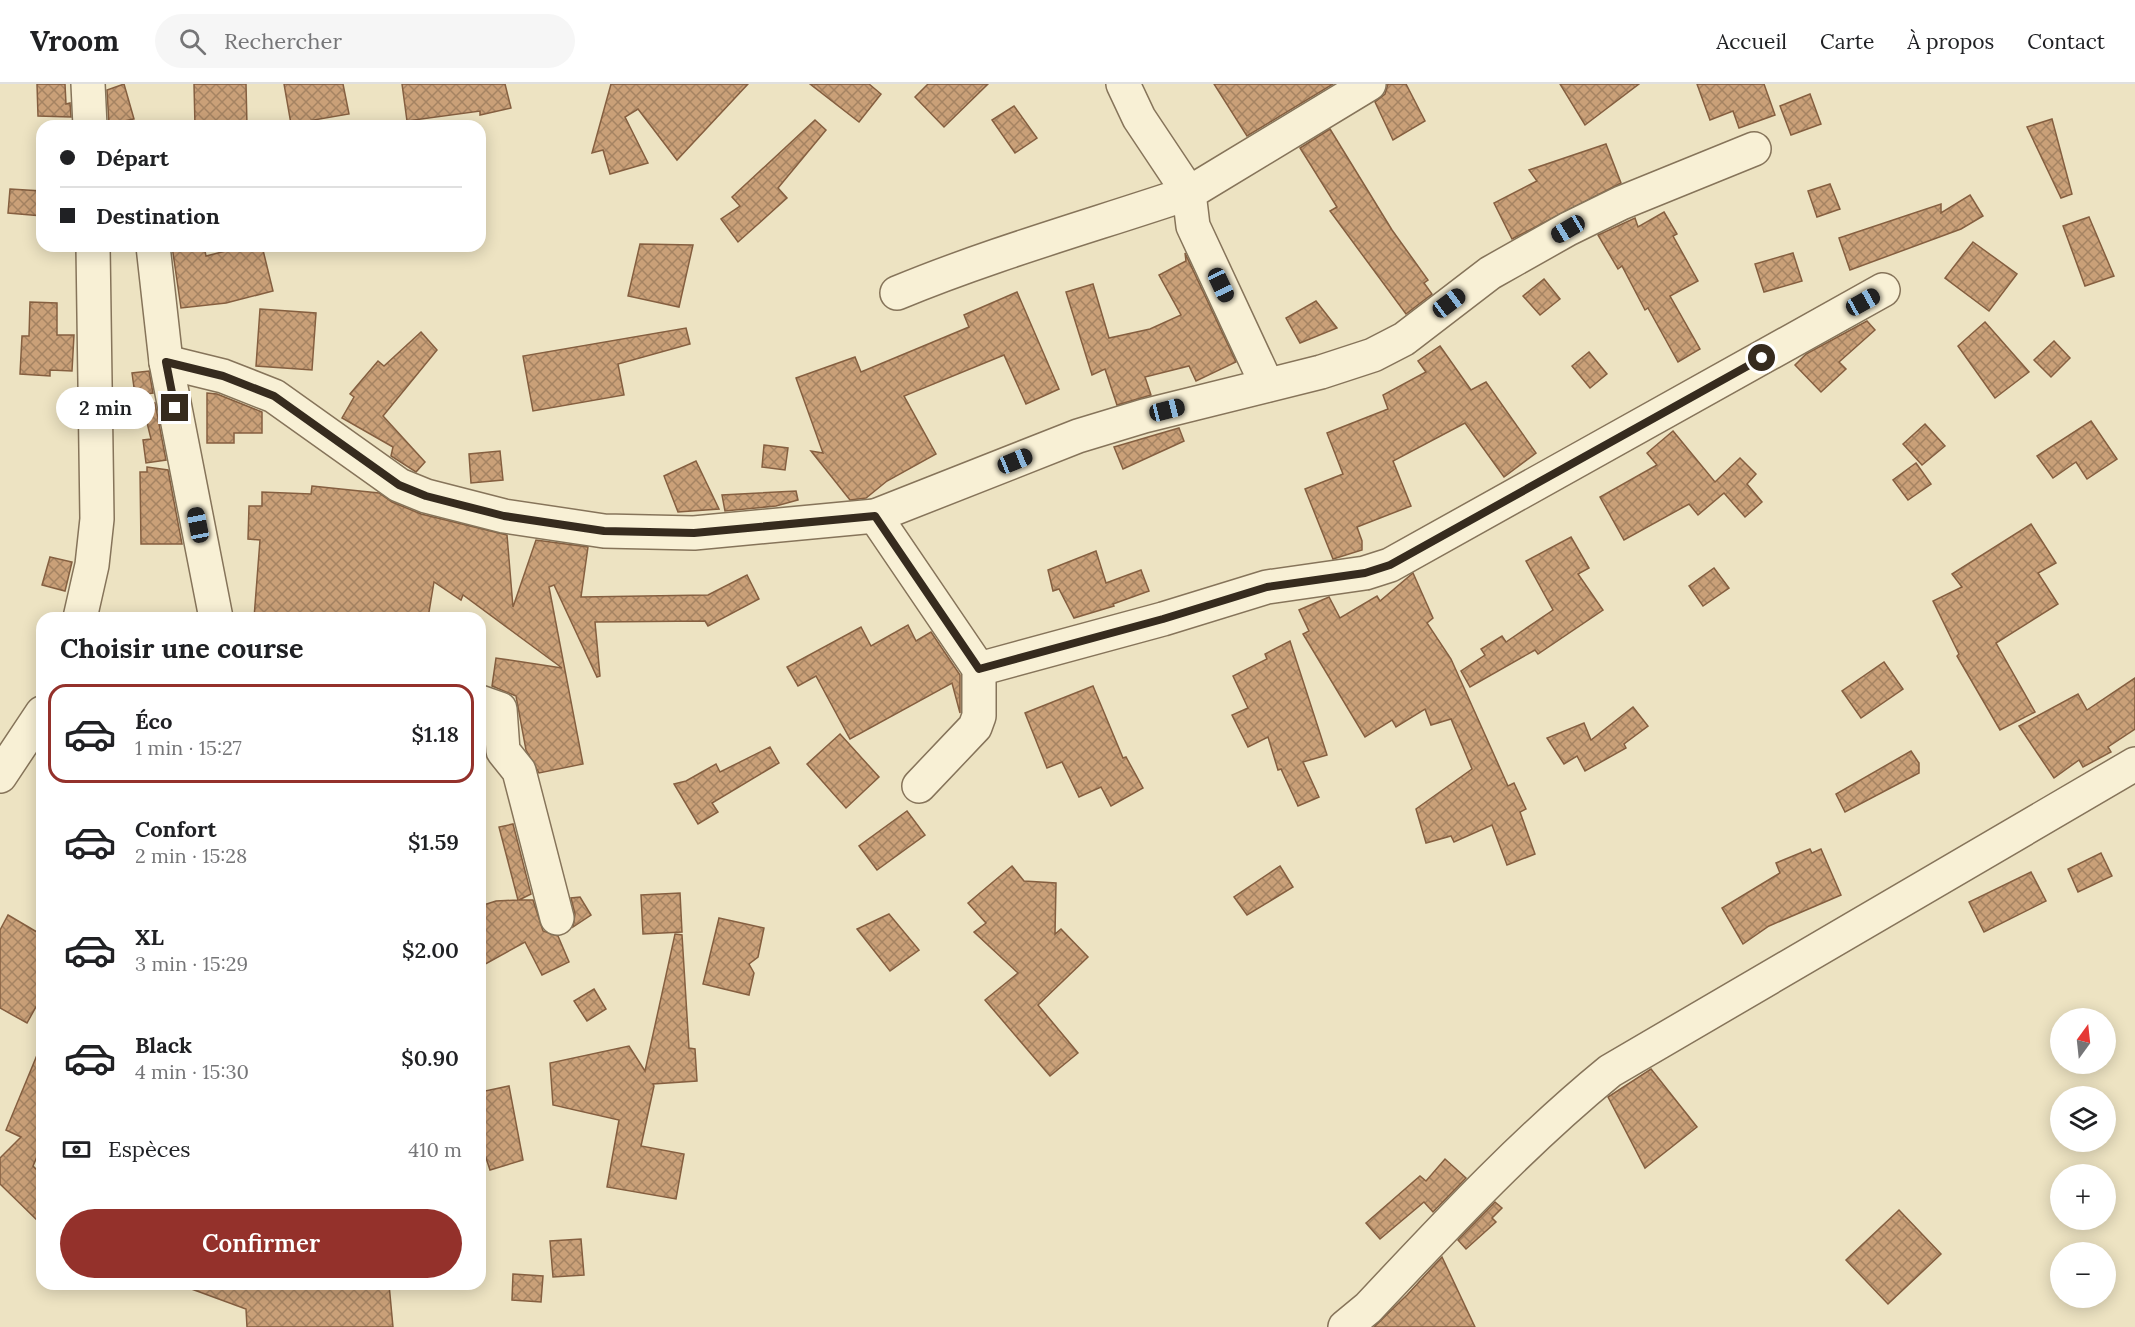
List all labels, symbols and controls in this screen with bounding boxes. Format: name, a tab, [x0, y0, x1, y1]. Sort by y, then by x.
search box	[155, 14, 575, 68]
text: Vroom	[30, 23, 119, 59]
icon: search	[176, 25, 209, 58]
text: Rechercher	[224, 27, 342, 55]
text: Accueil	[1716, 28, 1787, 55]
text: Carte	[1820, 28, 1874, 55]
text: À propos	[1907, 28, 1994, 55]
text: Contact	[2027, 28, 2105, 55]
text: Départ	[96, 144, 169, 172]
text: Destination	[96, 202, 220, 230]
car	[1548, 212, 1588, 246]
car	[1205, 265, 1237, 305]
car	[1429, 285, 1469, 321]
car	[1843, 285, 1883, 319]
route start	[1748, 344, 1775, 371]
callout: 2 min	[55, 387, 154, 429]
route end	[161, 394, 188, 421]
text: 2 min	[79, 395, 132, 420]
car	[1147, 397, 1187, 423]
car	[995, 446, 1035, 476]
car	[186, 506, 210, 544]
text: Choisir une course	[60, 631, 303, 665]
icon: car	[63, 707, 117, 761]
text: Éco	[135, 707, 172, 735]
text: $1.18	[412, 720, 459, 748]
text: 1 min · 15:27	[135, 735, 242, 760]
icon: car	[63, 815, 117, 869]
text: Confort	[135, 815, 217, 843]
text: $1.59	[408, 828, 459, 856]
text: 2 min · 15:28	[135, 843, 247, 868]
icon: car	[63, 923, 117, 977]
text: XL	[135, 923, 164, 951]
text: $2.00	[402, 936, 459, 964]
text: 3 min · 15:29	[135, 951, 248, 976]
north arrow	[2050, 1008, 2116, 1074]
map controls	[2050, 1008, 2116, 1308]
icon: car	[63, 1031, 117, 1085]
text: Black	[135, 1031, 192, 1059]
text: $0.90	[401, 1044, 459, 1072]
text: 4 min · 15:30	[135, 1059, 249, 1084]
button: layers	[2050, 1086, 2116, 1152]
icon: cash	[60, 1133, 93, 1166]
text: Espèces	[108, 1135, 191, 1163]
text: 410 m	[408, 1137, 462, 1162]
button: +	[2050, 1164, 2116, 1230]
button: Confirmer	[60, 1209, 462, 1278]
button: −	[2050, 1242, 2116, 1308]

